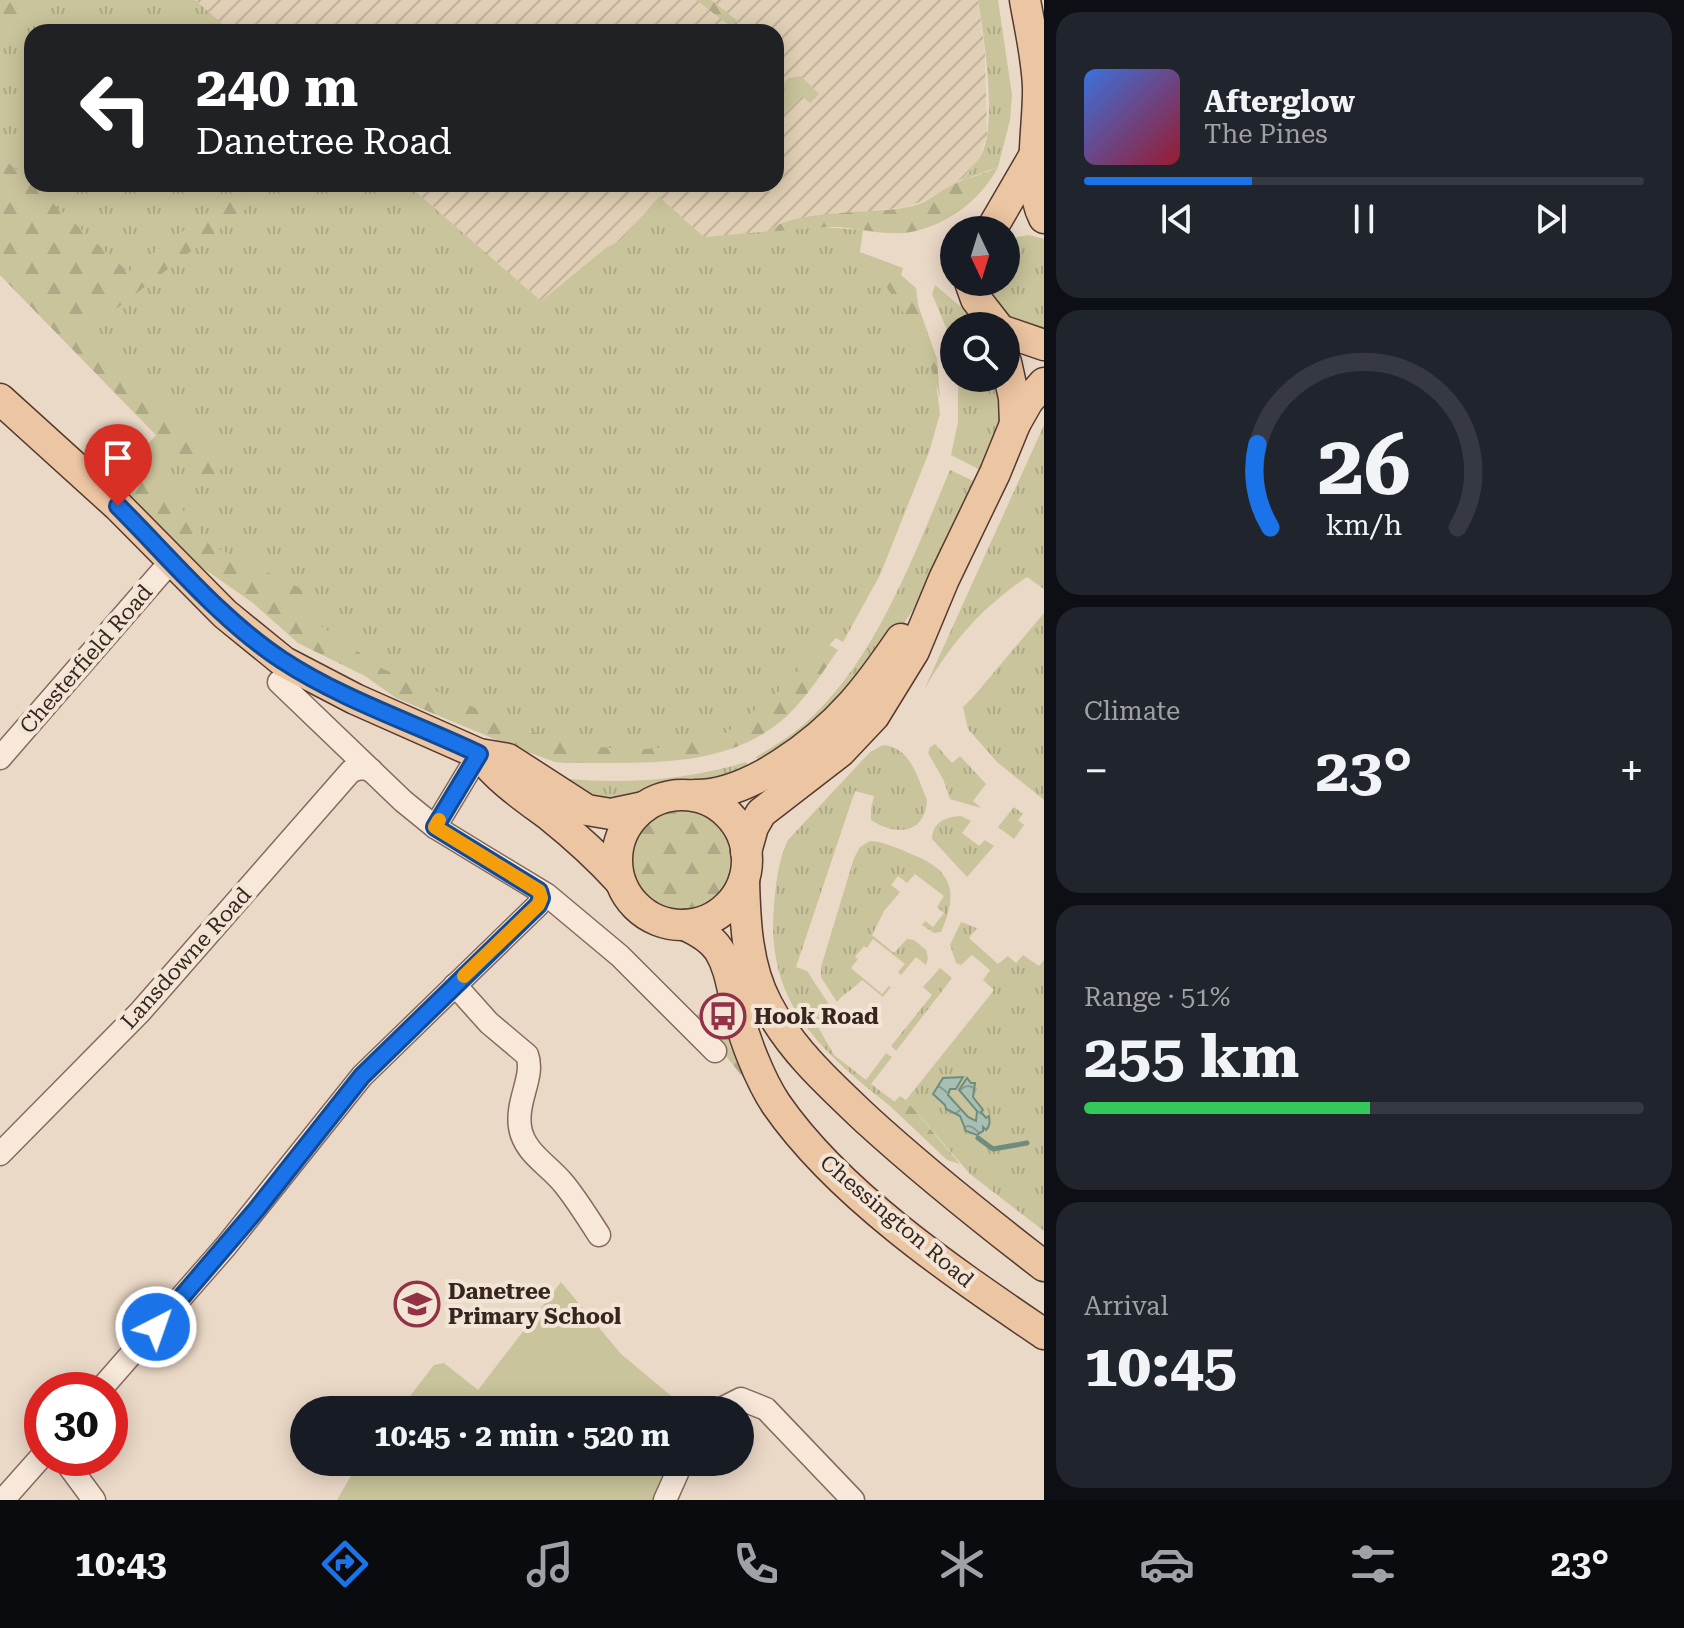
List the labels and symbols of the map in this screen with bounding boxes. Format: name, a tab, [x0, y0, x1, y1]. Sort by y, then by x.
north arrow	[940, 216, 1020, 296]
pin	[84, 424, 152, 506]
street label: Chesterfield Road	[15, 580, 157, 738]
street label: Lansdowne Road	[116, 882, 256, 1034]
bus stop icon: Hook Road	[699, 992, 747, 1040]
place label: Hook Road	[754, 1004, 879, 1029]
street label: Chessington Road	[815, 1150, 979, 1292]
place label: Danetree Primary School	[448, 1279, 621, 1329]
school or university icon: Danetree Primary School	[393, 1280, 441, 1328]
position arrow	[114, 1285, 198, 1369]
speed limit sign: 30	[24, 1372, 128, 1476]

